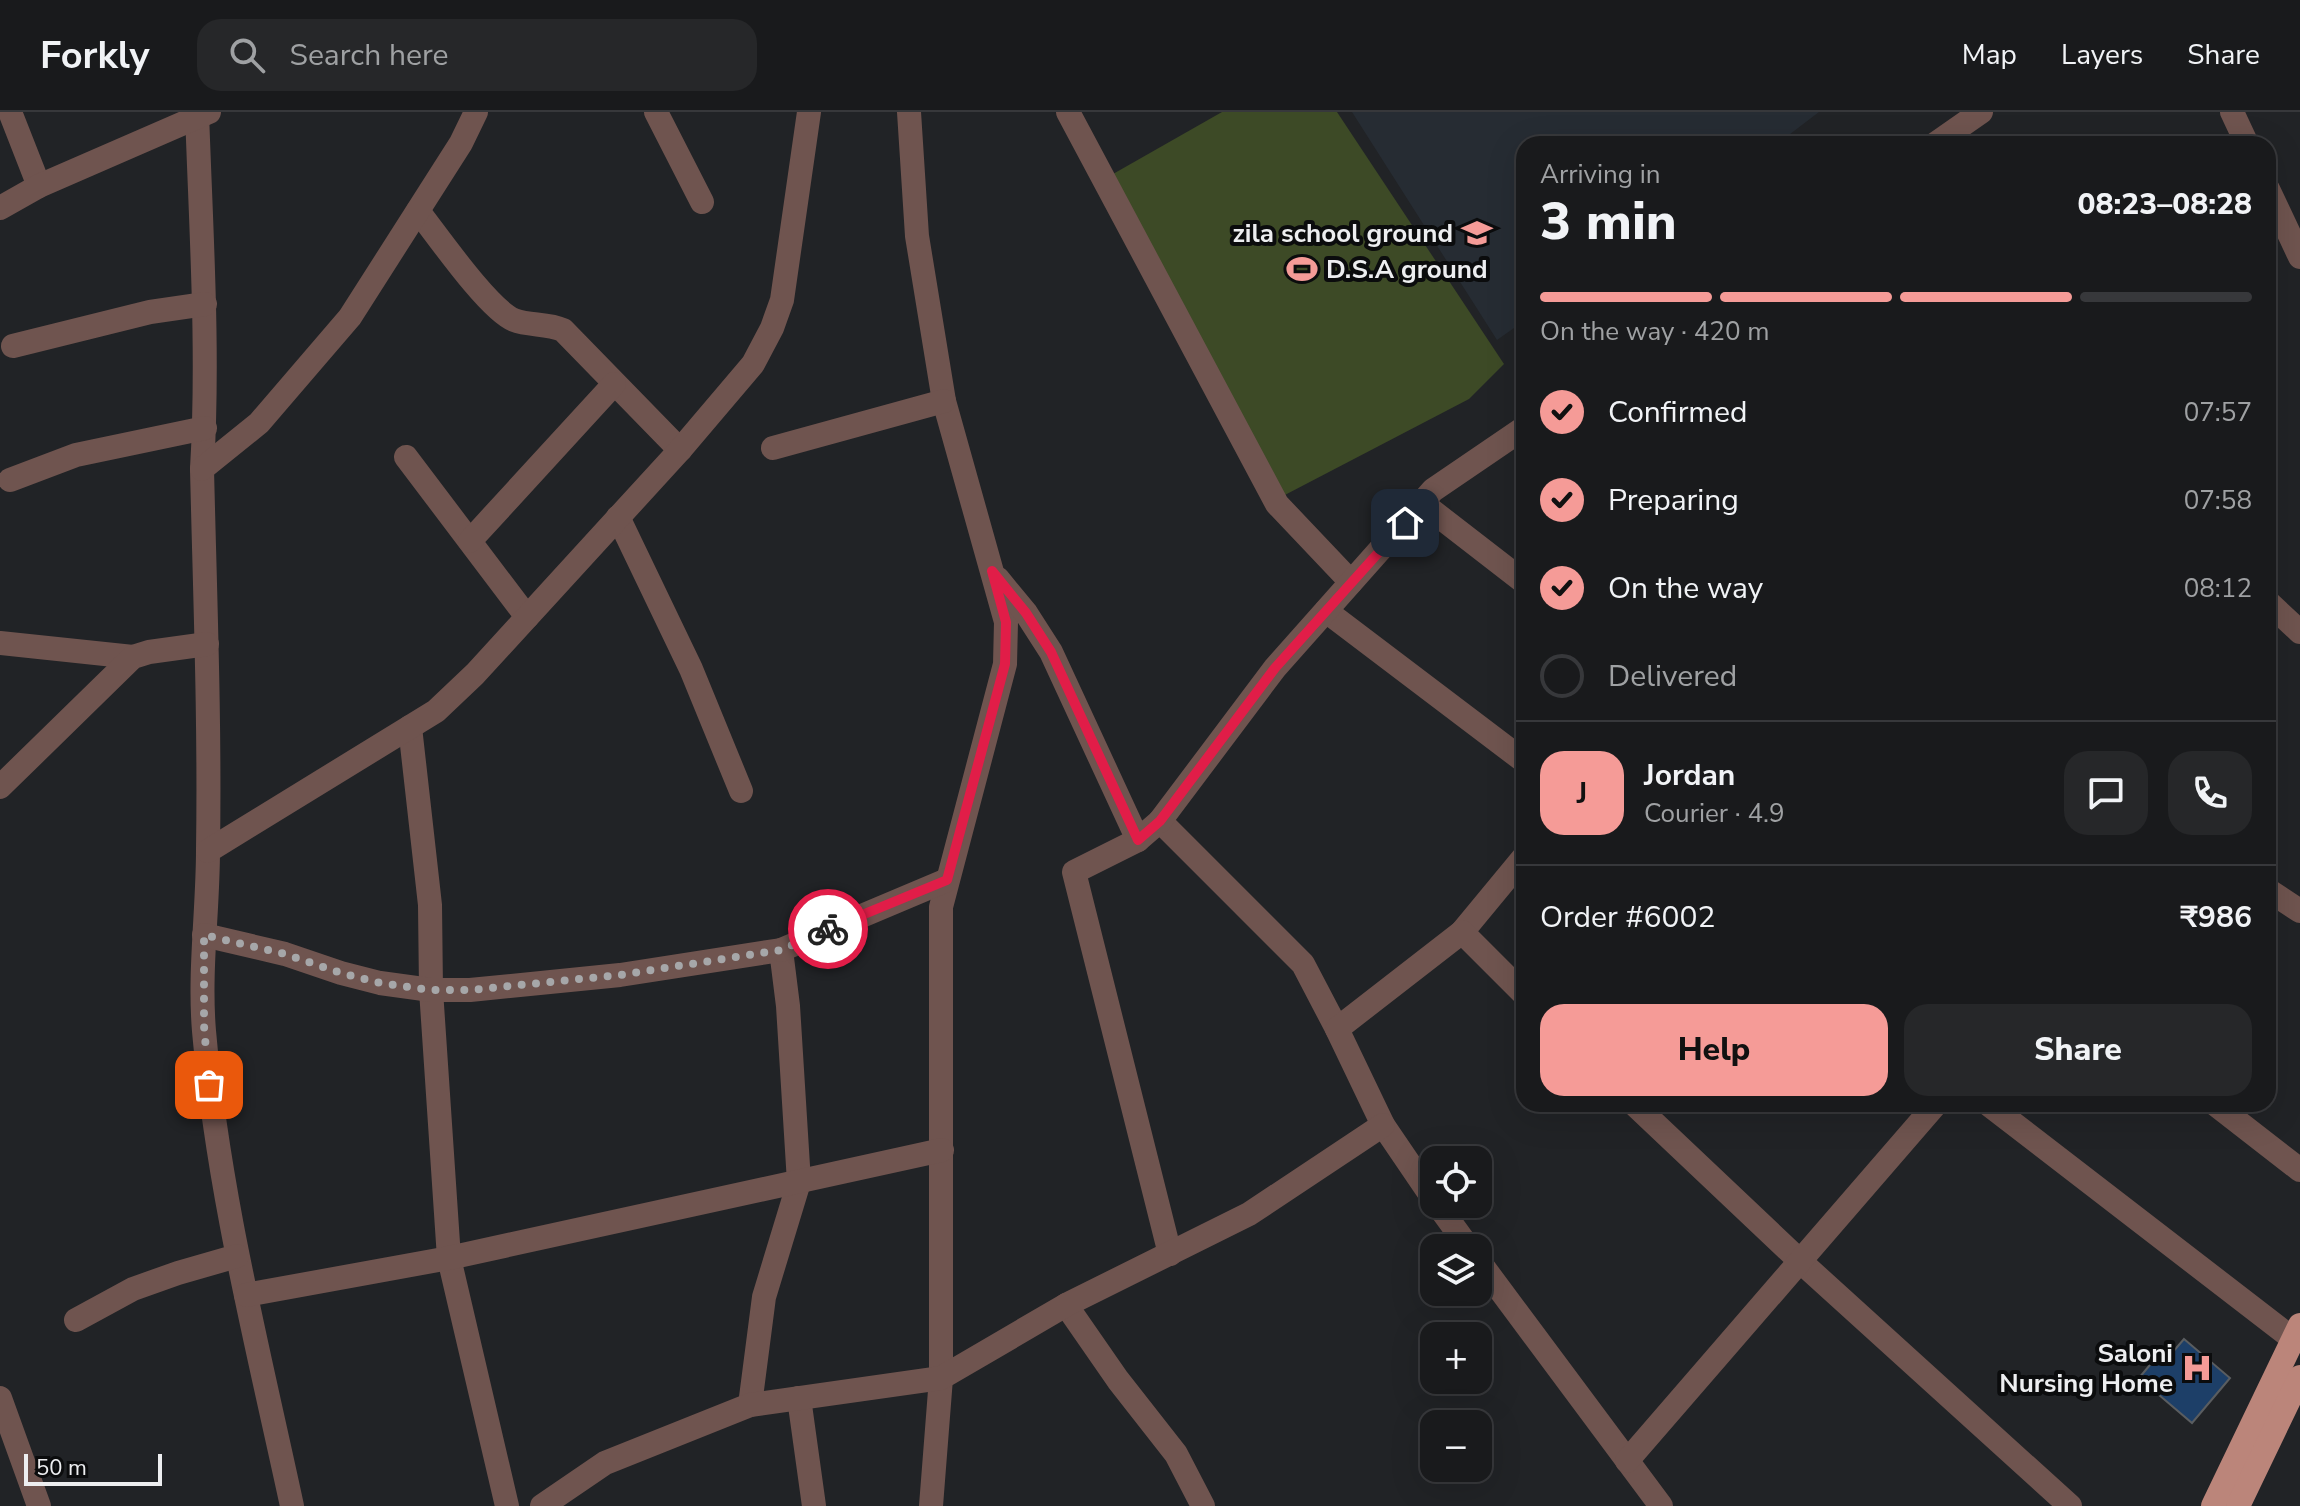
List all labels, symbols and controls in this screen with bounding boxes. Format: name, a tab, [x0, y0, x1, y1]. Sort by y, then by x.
search box	[197, 19, 757, 91]
text: Forkly	[40, 30, 149, 81]
icon: search	[225, 33, 269, 77]
text: Search here	[289, 35, 448, 76]
text: Map	[1962, 36, 2017, 74]
text: Layers	[2061, 36, 2143, 74]
text: Share	[2187, 36, 2260, 74]
text: Arriving in	[1540, 157, 1661, 192]
text: 08:23–08:28	[2077, 184, 2252, 225]
text: 3 min	[1540, 186, 1677, 257]
place label: zila school ground	[1233, 216, 1453, 251]
school or university icon: zila school ground	[1460, 216, 1494, 250]
sports icon: D.S.A ground	[1285, 252, 1319, 286]
place label: D.S.A ground	[1326, 252, 1488, 287]
text: On the way · 420 m	[1540, 314, 1769, 349]
icon: check	[1540, 390, 1584, 434]
text: Confirmed	[1608, 392, 1748, 433]
text: 07:57	[2184, 395, 2252, 430]
icon: check	[1540, 478, 1584, 522]
text: Preparing	[1608, 480, 1739, 521]
text: 07:58	[2184, 483, 2252, 518]
pin	[1371, 489, 1439, 557]
icon: home	[1383, 501, 1427, 545]
icon: check	[1540, 566, 1584, 610]
text: On the way	[1608, 568, 1763, 609]
text: 08:12	[2184, 571, 2252, 606]
text: Delivered	[1608, 656, 1737, 697]
button: chat	[2064, 751, 2148, 835]
button: phone	[2168, 751, 2252, 835]
text: Jordan	[1644, 755, 1735, 796]
text: J	[1577, 773, 1587, 814]
text: Courier · 4.9	[1644, 796, 1785, 831]
courier	[788, 889, 868, 969]
text: Order #6002	[1540, 897, 1715, 938]
text: ₹986	[2180, 897, 2252, 938]
icon: bike	[806, 907, 850, 951]
button: Help	[1540, 1004, 1888, 1096]
button: Share	[1904, 1004, 2252, 1096]
pin	[175, 1051, 243, 1119]
icon: bag	[187, 1063, 231, 1107]
map controls	[1420, 1146, 1492, 1482]
button: locate	[1420, 1146, 1492, 1218]
button: layers	[1420, 1234, 1492, 1306]
button: +	[1420, 1322, 1492, 1394]
place label: Saloni Nursing Home	[1999, 1336, 2173, 1401]
hospital icon: Saloni Nursing Home	[2180, 1351, 2214, 1385]
button: −	[1420, 1410, 1492, 1482]
scale bar	[24, 1450, 162, 1486]
text: 50 m	[36, 1453, 87, 1483]

